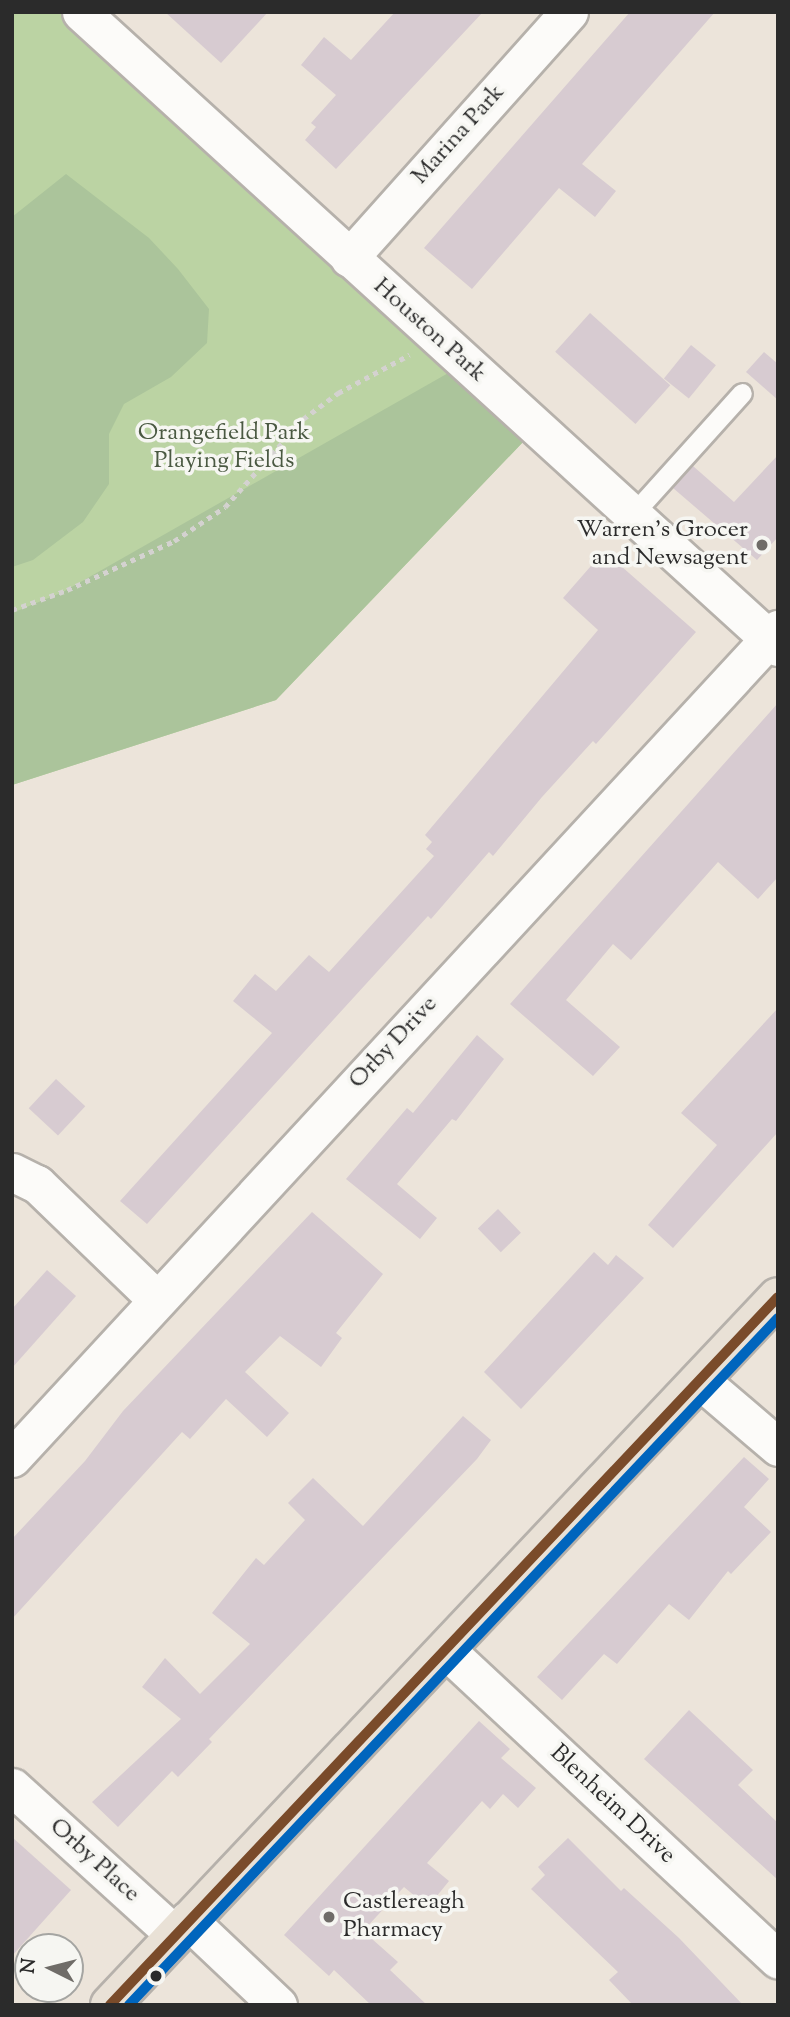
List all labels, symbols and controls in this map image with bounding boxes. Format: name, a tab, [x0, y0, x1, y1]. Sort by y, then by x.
street label: Marina Park	[407, 79, 511, 191]
street label: Houston Park	[367, 273, 491, 389]
park label: Orangefield Park Playing Fields	[138, 420, 310, 476]
place label: Warren's Grocer and Newsagent	[576, 517, 748, 573]
marker: Warren's Grocer and Newsagent	[754, 537, 770, 553]
street label: Orby Drive	[344, 991, 444, 1095]
street label: Blenheim Drive	[543, 1739, 681, 1871]
street label: Orby Place	[43, 1813, 145, 1909]
place label: Castlereagh Pharmacy	[343, 1889, 465, 1945]
marker: Castlereagh Pharmacy	[321, 1909, 337, 1925]
north arrow	[14, 1933, 84, 2003]
text: N	[15, 1957, 44, 1975]
unlabelled marker	[149, 1969, 163, 1983]

